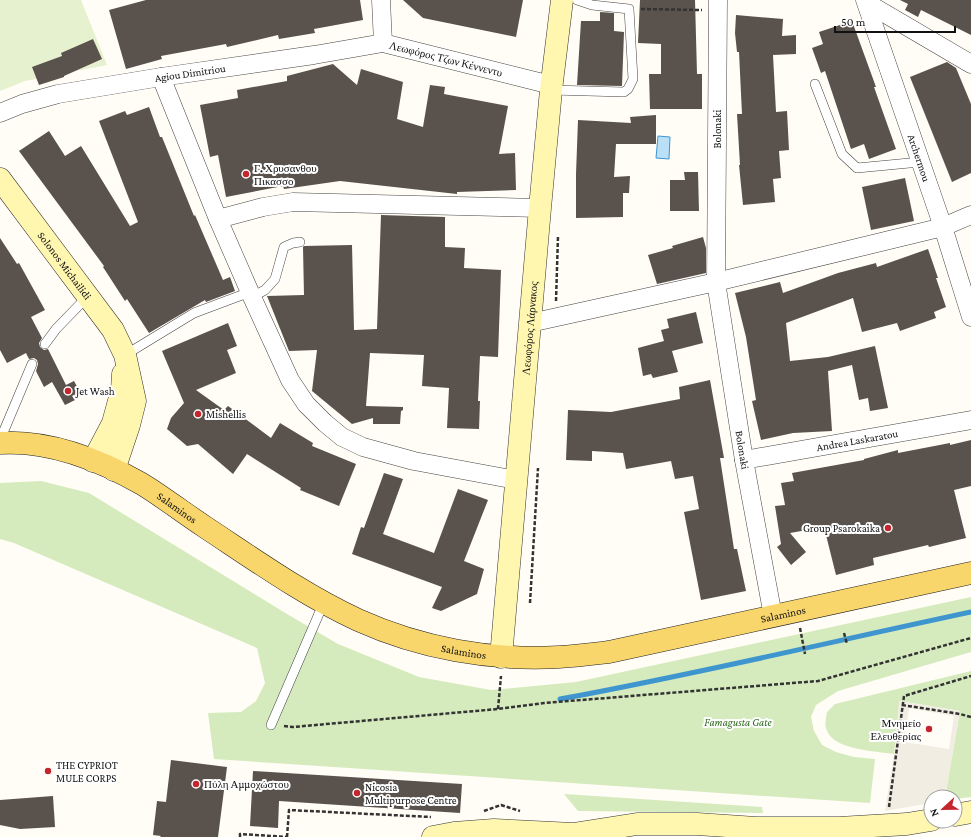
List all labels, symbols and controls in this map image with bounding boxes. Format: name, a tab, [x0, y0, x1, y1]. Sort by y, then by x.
scale bar	[835, 8, 955, 34]
text: 50 m	[841, 15, 866, 29]
street label: Λεωφόρος Τζων Κέννεντυ	[388, 39, 504, 79]
street label: Agiou Dimitriou	[154, 62, 227, 84]
street label: Bolonaki	[711, 109, 723, 148]
street label: Archermou	[906, 133, 933, 183]
place label: Γ. Χρυσανθου Πικασσο	[254, 162, 317, 187]
marker: Γ. Χρυσανθου Πικασσο	[241, 169, 251, 179]
street label: Solonos Michailidi	[35, 229, 94, 302]
street label: Λεωφόρος Λάρνακος	[519, 280, 540, 376]
place label: Jet Wash	[75, 385, 115, 398]
marker: Jet Wash	[63, 386, 73, 396]
place label: Mishellis	[206, 408, 246, 420]
marker: Mishellis	[193, 409, 203, 419]
street label: Andrea Laskaratou	[816, 427, 899, 453]
street label: Bolonaki	[733, 430, 752, 470]
street label: Salaminos	[155, 490, 199, 526]
place label: Group Psarokaika	[803, 522, 880, 535]
marker: Group Psarokaika	[883, 523, 893, 533]
street label: Salaminos	[759, 603, 807, 625]
street label: Salaminos	[440, 642, 487, 661]
park label: Famagusta Gate	[704, 716, 773, 729]
place label: Μνημείο Ελευθερίας	[870, 717, 922, 742]
marker: Μνημείο Ελευθερίας	[924, 724, 934, 734]
place label: THE CYPRIOT MULE CORPS	[56, 759, 118, 784]
marker: THE CYPRIOT MULE CORPS	[43, 766, 53, 776]
place label: Πύλη Αμμοχώστου	[204, 778, 289, 791]
marker: Πύλη Αμμοχώστου	[191, 779, 201, 789]
place label: Nicosia Multipurpose Centre	[365, 781, 457, 807]
marker: Nicosia Multipurpose Centre	[352, 788, 362, 798]
north arrow	[923, 789, 963, 829]
text: N	[927, 807, 941, 818]

